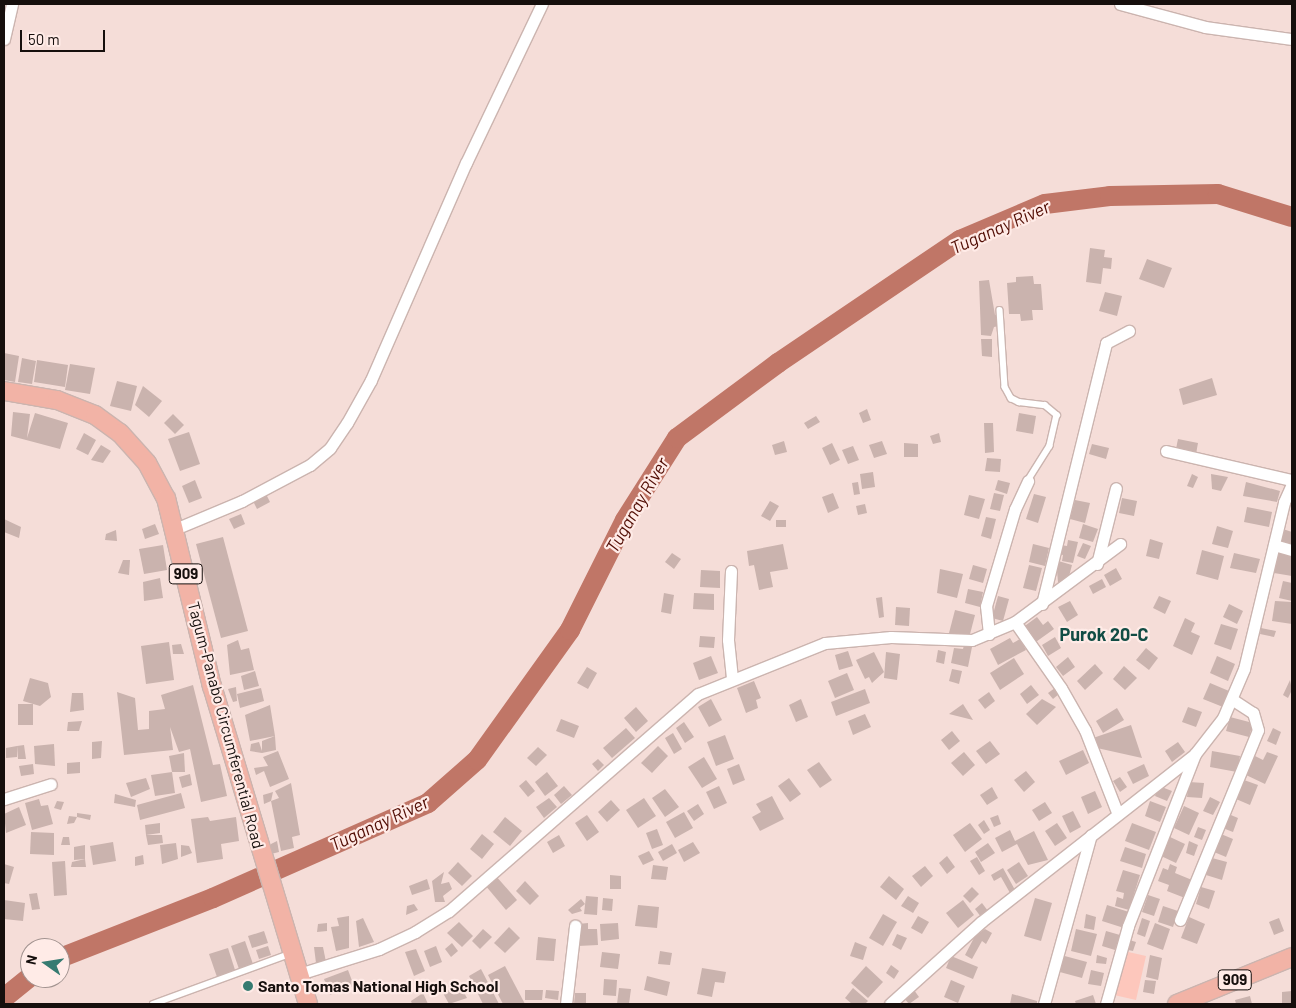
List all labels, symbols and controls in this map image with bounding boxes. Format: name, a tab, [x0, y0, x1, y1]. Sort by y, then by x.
scale bar	[22, 20, 108, 52]
text: 50 m	[28, 30, 60, 48]
water label: Tuganay River	[947, 195, 1053, 259]
water label: Tuganay River	[601, 453, 673, 557]
road number: 909	[168, 562, 204, 586]
street label: Tagum-Panabo Circumferential Road	[184, 599, 268, 851]
district label: Purok 20-C	[1059, 623, 1149, 645]
water label: Tuganay River	[326, 791, 432, 855]
north arrow	[20, 938, 70, 988]
text: N	[22, 953, 40, 966]
road number: 909	[1218, 968, 1252, 992]
place label: Santo Tomas National High School	[258, 976, 498, 996]
marker: Santo Tomas National High School	[242, 980, 254, 992]

